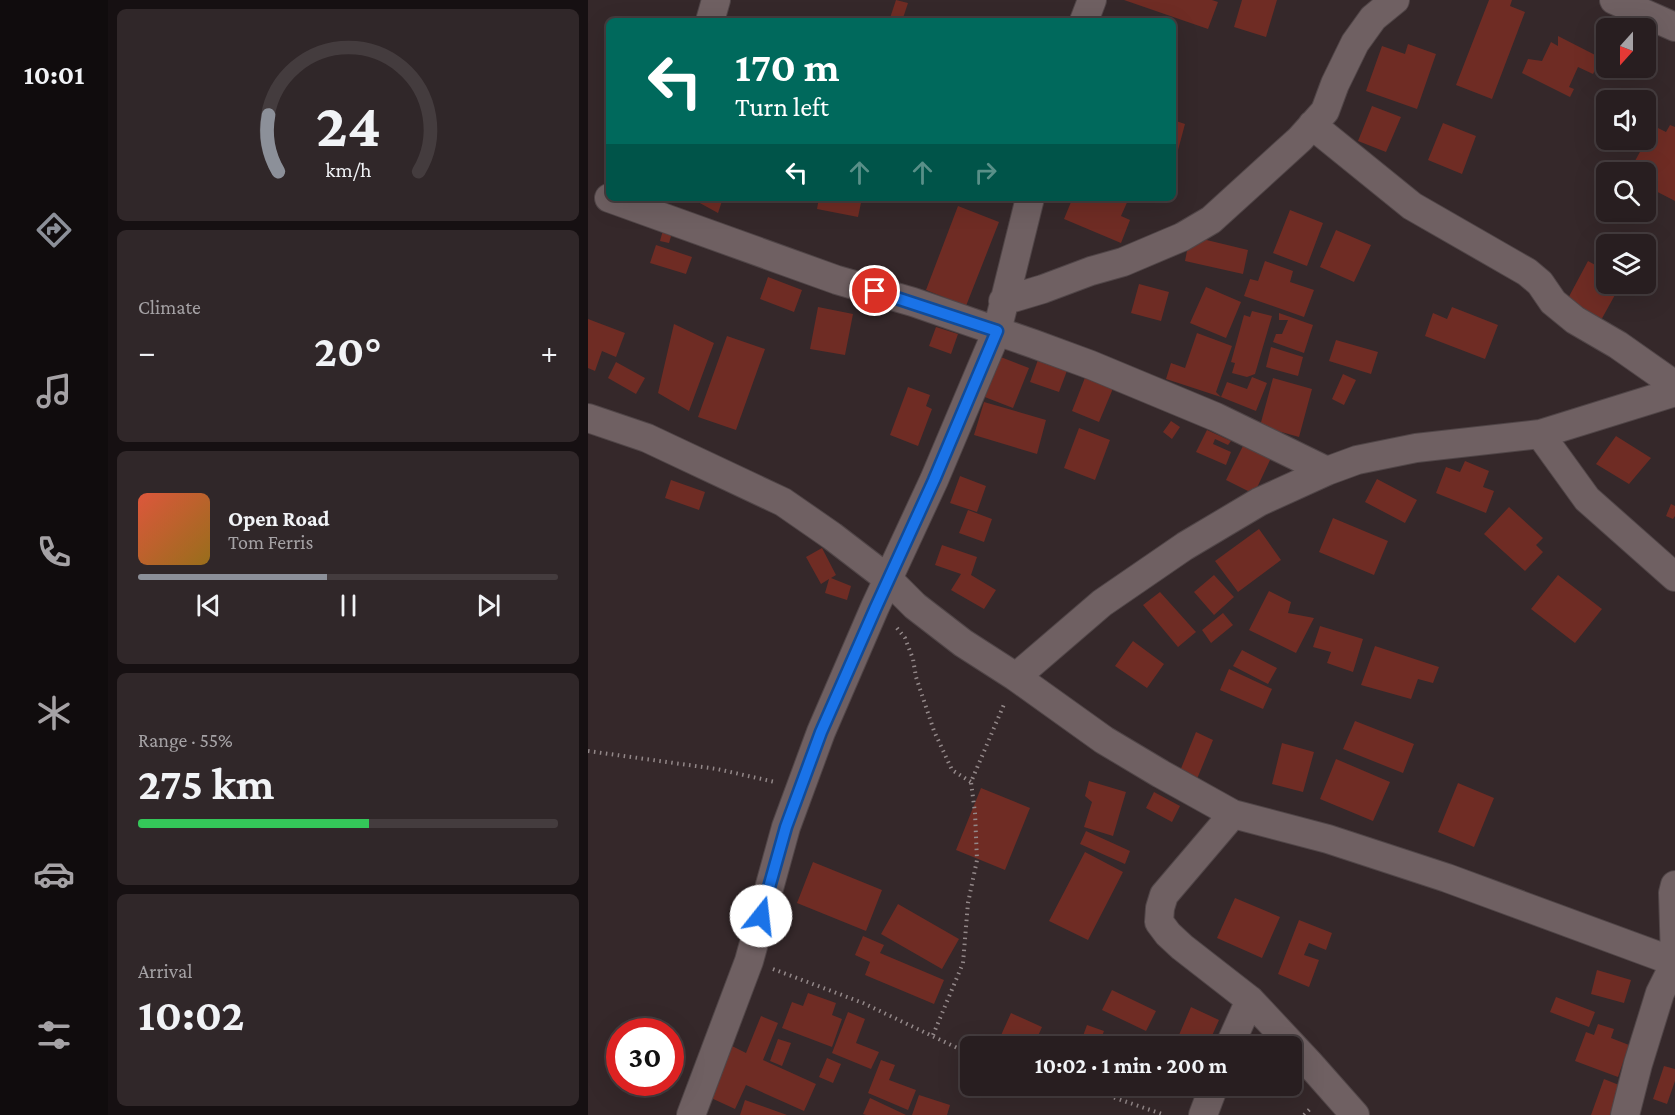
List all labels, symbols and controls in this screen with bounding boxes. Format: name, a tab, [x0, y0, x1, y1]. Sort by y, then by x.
north arrow	[1596, 18, 1656, 78]
map controls	[1596, 18, 1656, 294]
icon: left	[636, 42, 714, 120]
text: 170 m	[735, 43, 840, 90]
text: 10:01	[24, 60, 84, 90]
text: 24	[315, 90, 381, 159]
button: sound	[1596, 90, 1656, 150]
text: Turn left	[735, 92, 829, 122]
icon: left	[780, 156, 813, 189]
icon: ahead	[843, 156, 876, 189]
icon: ahead	[906, 156, 939, 189]
icon: right	[969, 156, 1002, 189]
text: km/h	[325, 158, 372, 182]
button: search	[1596, 162, 1656, 222]
icon: directions	[33, 209, 75, 251]
button: layers	[1596, 234, 1656, 294]
pin	[849, 265, 900, 316]
icon: arrive	[858, 274, 891, 307]
text: Climate	[138, 296, 201, 318]
text: 20°	[314, 326, 382, 376]
text: −	[138, 333, 155, 370]
text: +	[541, 333, 558, 370]
icon: music	[33, 370, 75, 412]
text: Open Road	[228, 506, 330, 531]
icon: phone	[33, 531, 75, 573]
text: Tom Ferris	[228, 531, 313, 553]
icon: previous	[192, 589, 225, 622]
icon: pause	[332, 589, 365, 622]
icon: next	[472, 589, 505, 622]
icon: climate	[33, 692, 75, 734]
text: Range · 55%	[138, 729, 233, 751]
text: 275 km	[138, 759, 274, 809]
icon: car	[33, 853, 75, 895]
position arrow	[729, 884, 793, 948]
text: Arrival	[138, 960, 192, 982]
text: 10:02	[138, 990, 245, 1040]
icon: filters	[33, 1014, 75, 1056]
speed limit sign: 30	[606, 1018, 684, 1096]
text: 10:02 · 1 min · 200 m	[1035, 1053, 1227, 1078]

